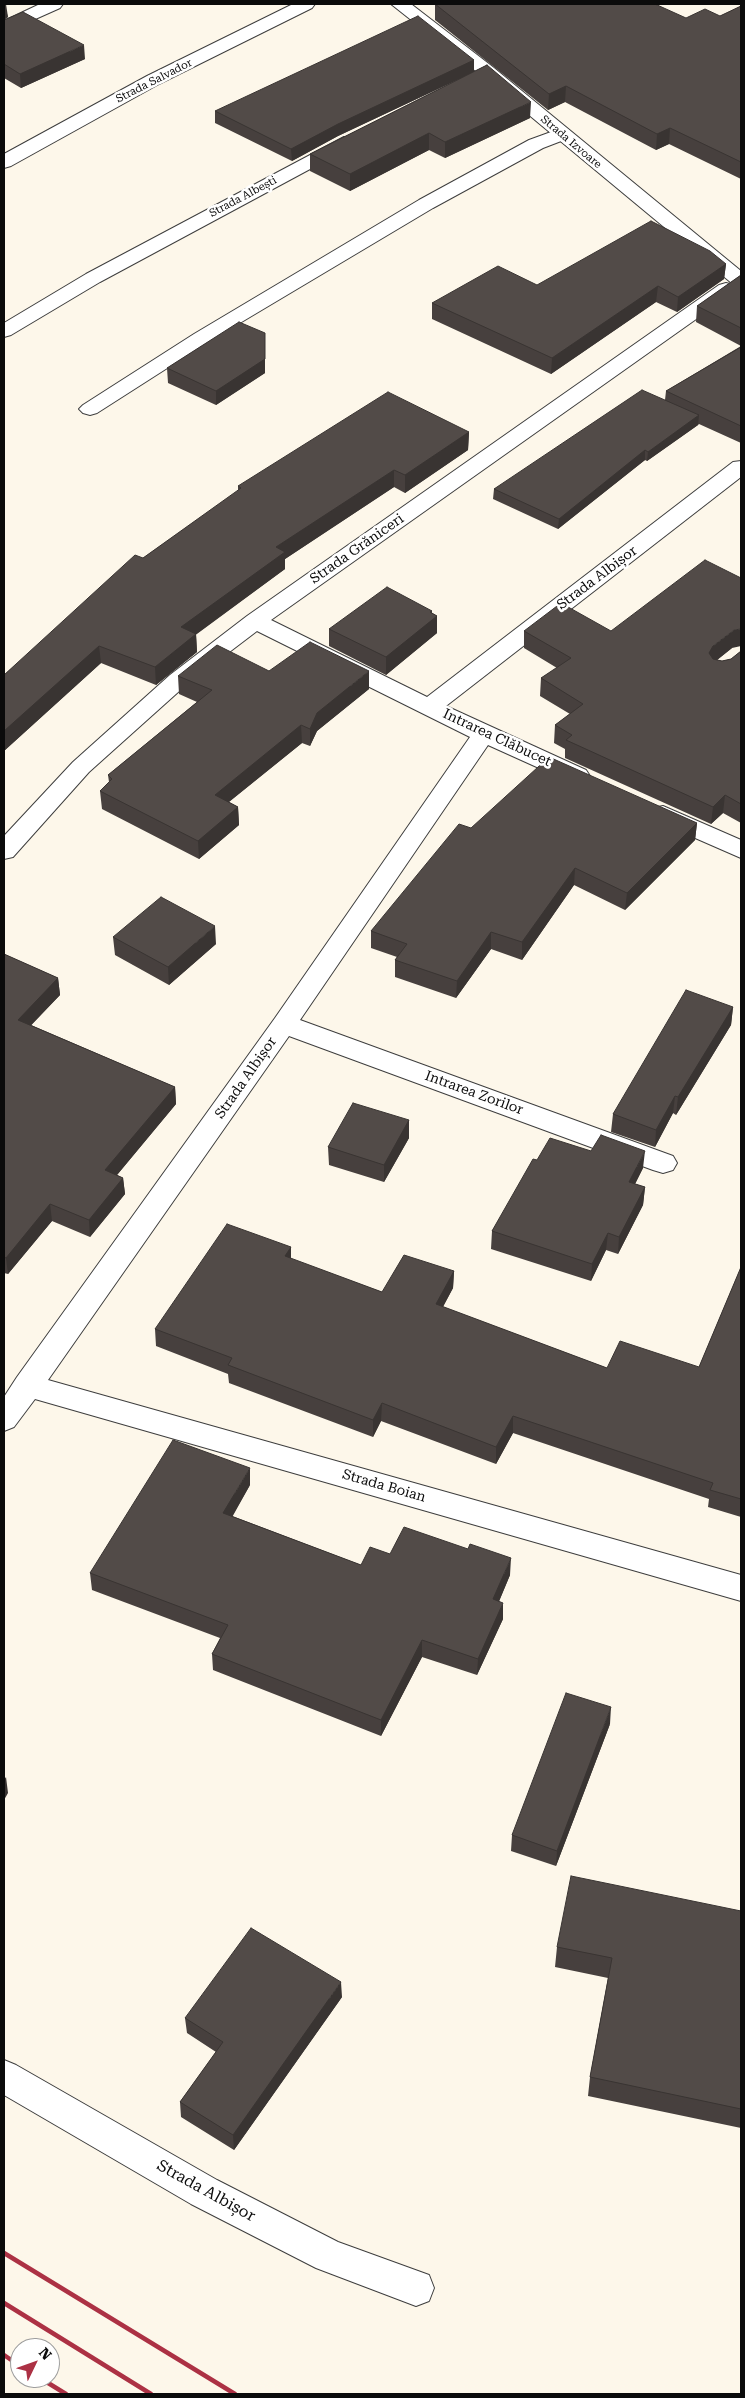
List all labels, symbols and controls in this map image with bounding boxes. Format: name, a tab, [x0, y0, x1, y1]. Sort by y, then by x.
street label: Strada Salvador	[114, 56, 194, 106]
street label: Strada Izvoare	[538, 113, 604, 171]
street label: Strada Albești	[207, 174, 279, 220]
street label: Strada Grăniceri	[307, 510, 407, 588]
street label: Strada Albișor	[554, 542, 640, 614]
street label: Intrarea Clăbucet	[440, 706, 554, 770]
street label: Strada Albișor	[212, 1034, 280, 1122]
street label: Intrarea Zorilor	[423, 1067, 525, 1119]
street label: Strada Boian	[340, 1466, 428, 1506]
street label: Strada Albișor	[153, 2156, 259, 2226]
north arrow	[10, 2338, 60, 2388]
text: N	[36, 2344, 55, 2363]

